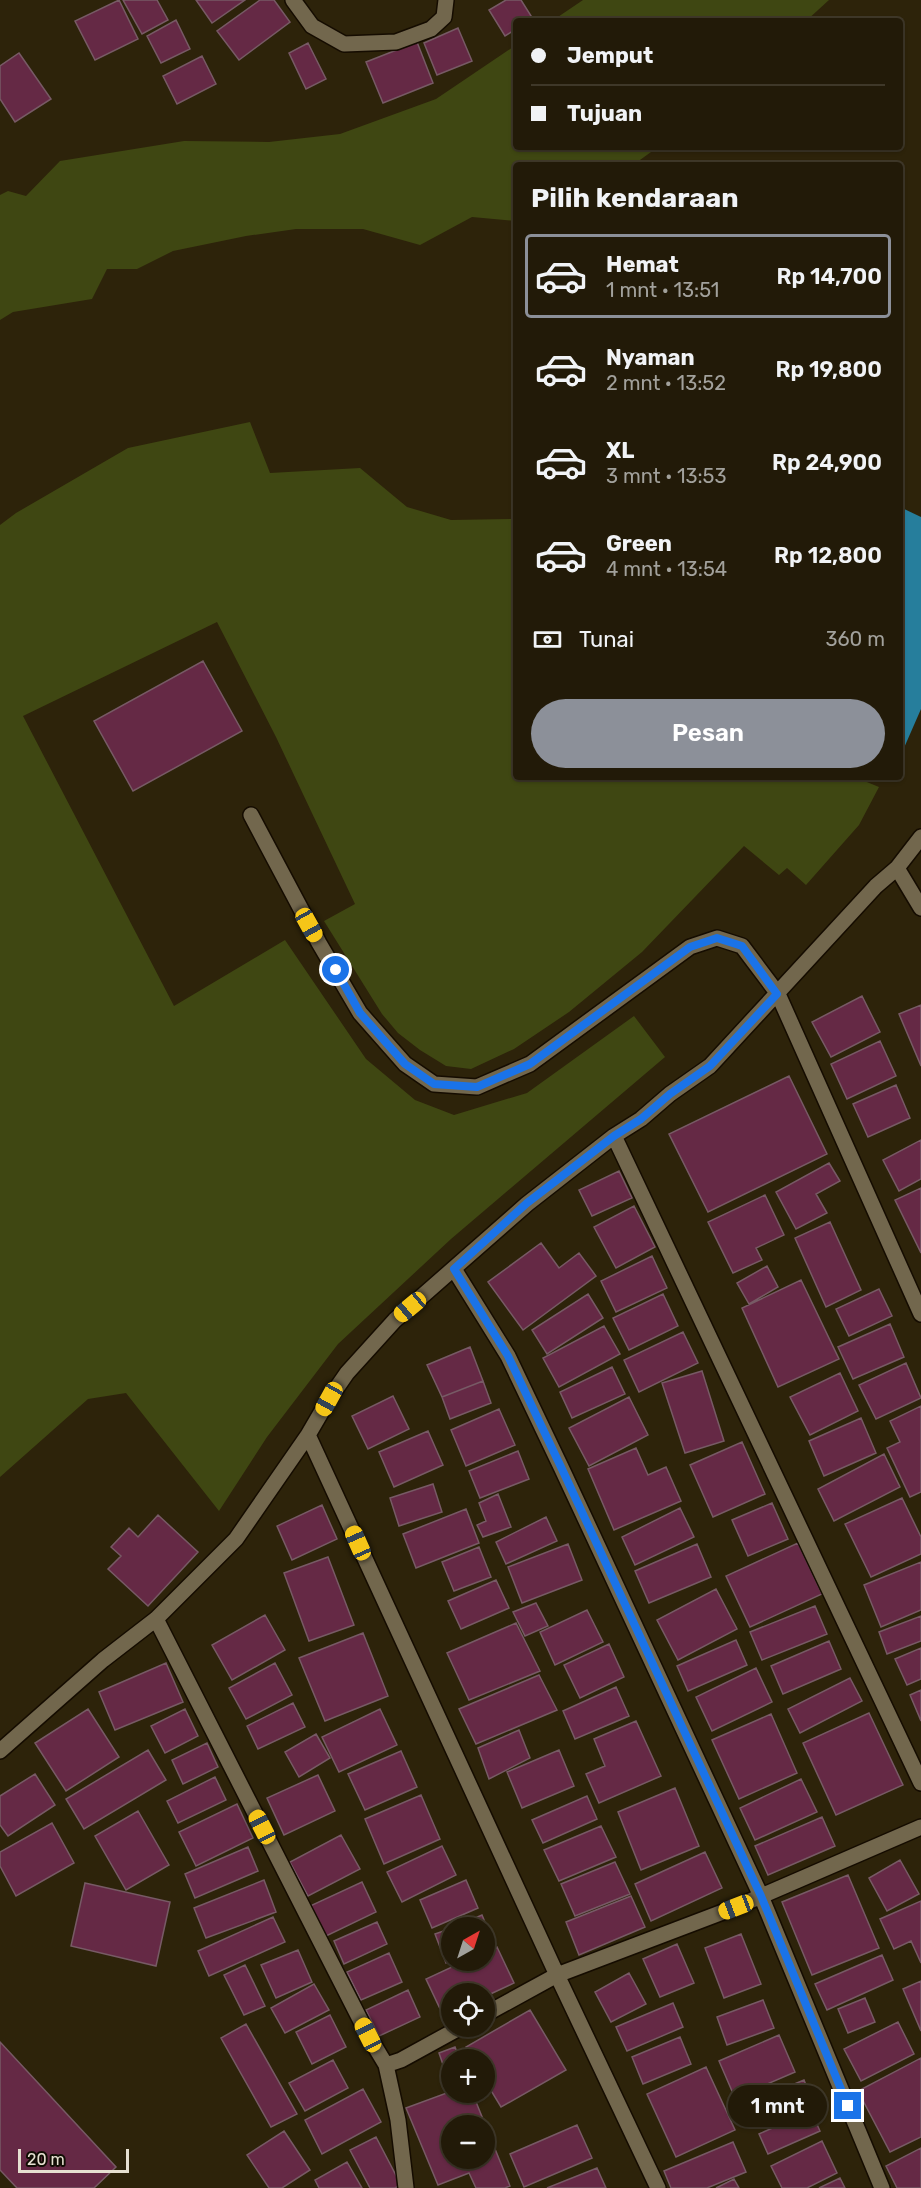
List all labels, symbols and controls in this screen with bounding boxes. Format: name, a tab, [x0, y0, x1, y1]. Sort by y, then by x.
text: Jemput	[567, 42, 653, 69]
text: Tujuan	[567, 100, 642, 127]
text: Pilih kendaraan	[531, 182, 739, 214]
icon: car	[534, 249, 588, 303]
text: Hemat	[606, 251, 679, 278]
text: Rp 14,700	[776, 263, 882, 290]
text: 1 mnt · 13:51	[606, 278, 719, 302]
icon: car	[534, 342, 588, 396]
text: Nyaman	[606, 344, 695, 371]
text: Rp 19,800	[775, 356, 882, 383]
text: 2 mnt · 13:52	[606, 371, 726, 395]
icon: car	[534, 435, 588, 489]
text: XL	[606, 437, 634, 464]
text: Rp 24,900	[772, 449, 882, 476]
text: 3 mnt · 13:53	[606, 464, 727, 488]
icon: car	[534, 528, 588, 582]
text: Green	[606, 530, 672, 557]
text: Rp 12,800	[774, 542, 882, 569]
text: 4 mnt · 13:54	[606, 557, 727, 581]
icon: cash	[531, 623, 564, 656]
text: Tunai	[579, 626, 634, 653]
text: 360 m	[826, 627, 885, 651]
button: Pesan	[531, 699, 885, 768]
car	[292, 905, 326, 945]
route start	[322, 956, 349, 983]
car	[390, 1289, 430, 1325]
car	[312, 1379, 346, 1419]
car	[342, 1523, 374, 1563]
car	[246, 1807, 278, 1847]
car	[716, 1892, 756, 1922]
north arrow	[441, 1917, 495, 1971]
map controls	[441, 1917, 495, 2169]
button: locate	[441, 1983, 495, 2037]
car	[352, 2015, 384, 2055]
button: +	[441, 2049, 495, 2103]
callout: 1 mnt	[728, 2085, 827, 2127]
route end	[834, 2092, 861, 2119]
text: 1 mnt	[751, 2094, 804, 2118]
button: −	[441, 2115, 495, 2169]
scale bar	[18, 2146, 129, 2174]
text: 20 m	[27, 2150, 65, 2169]

